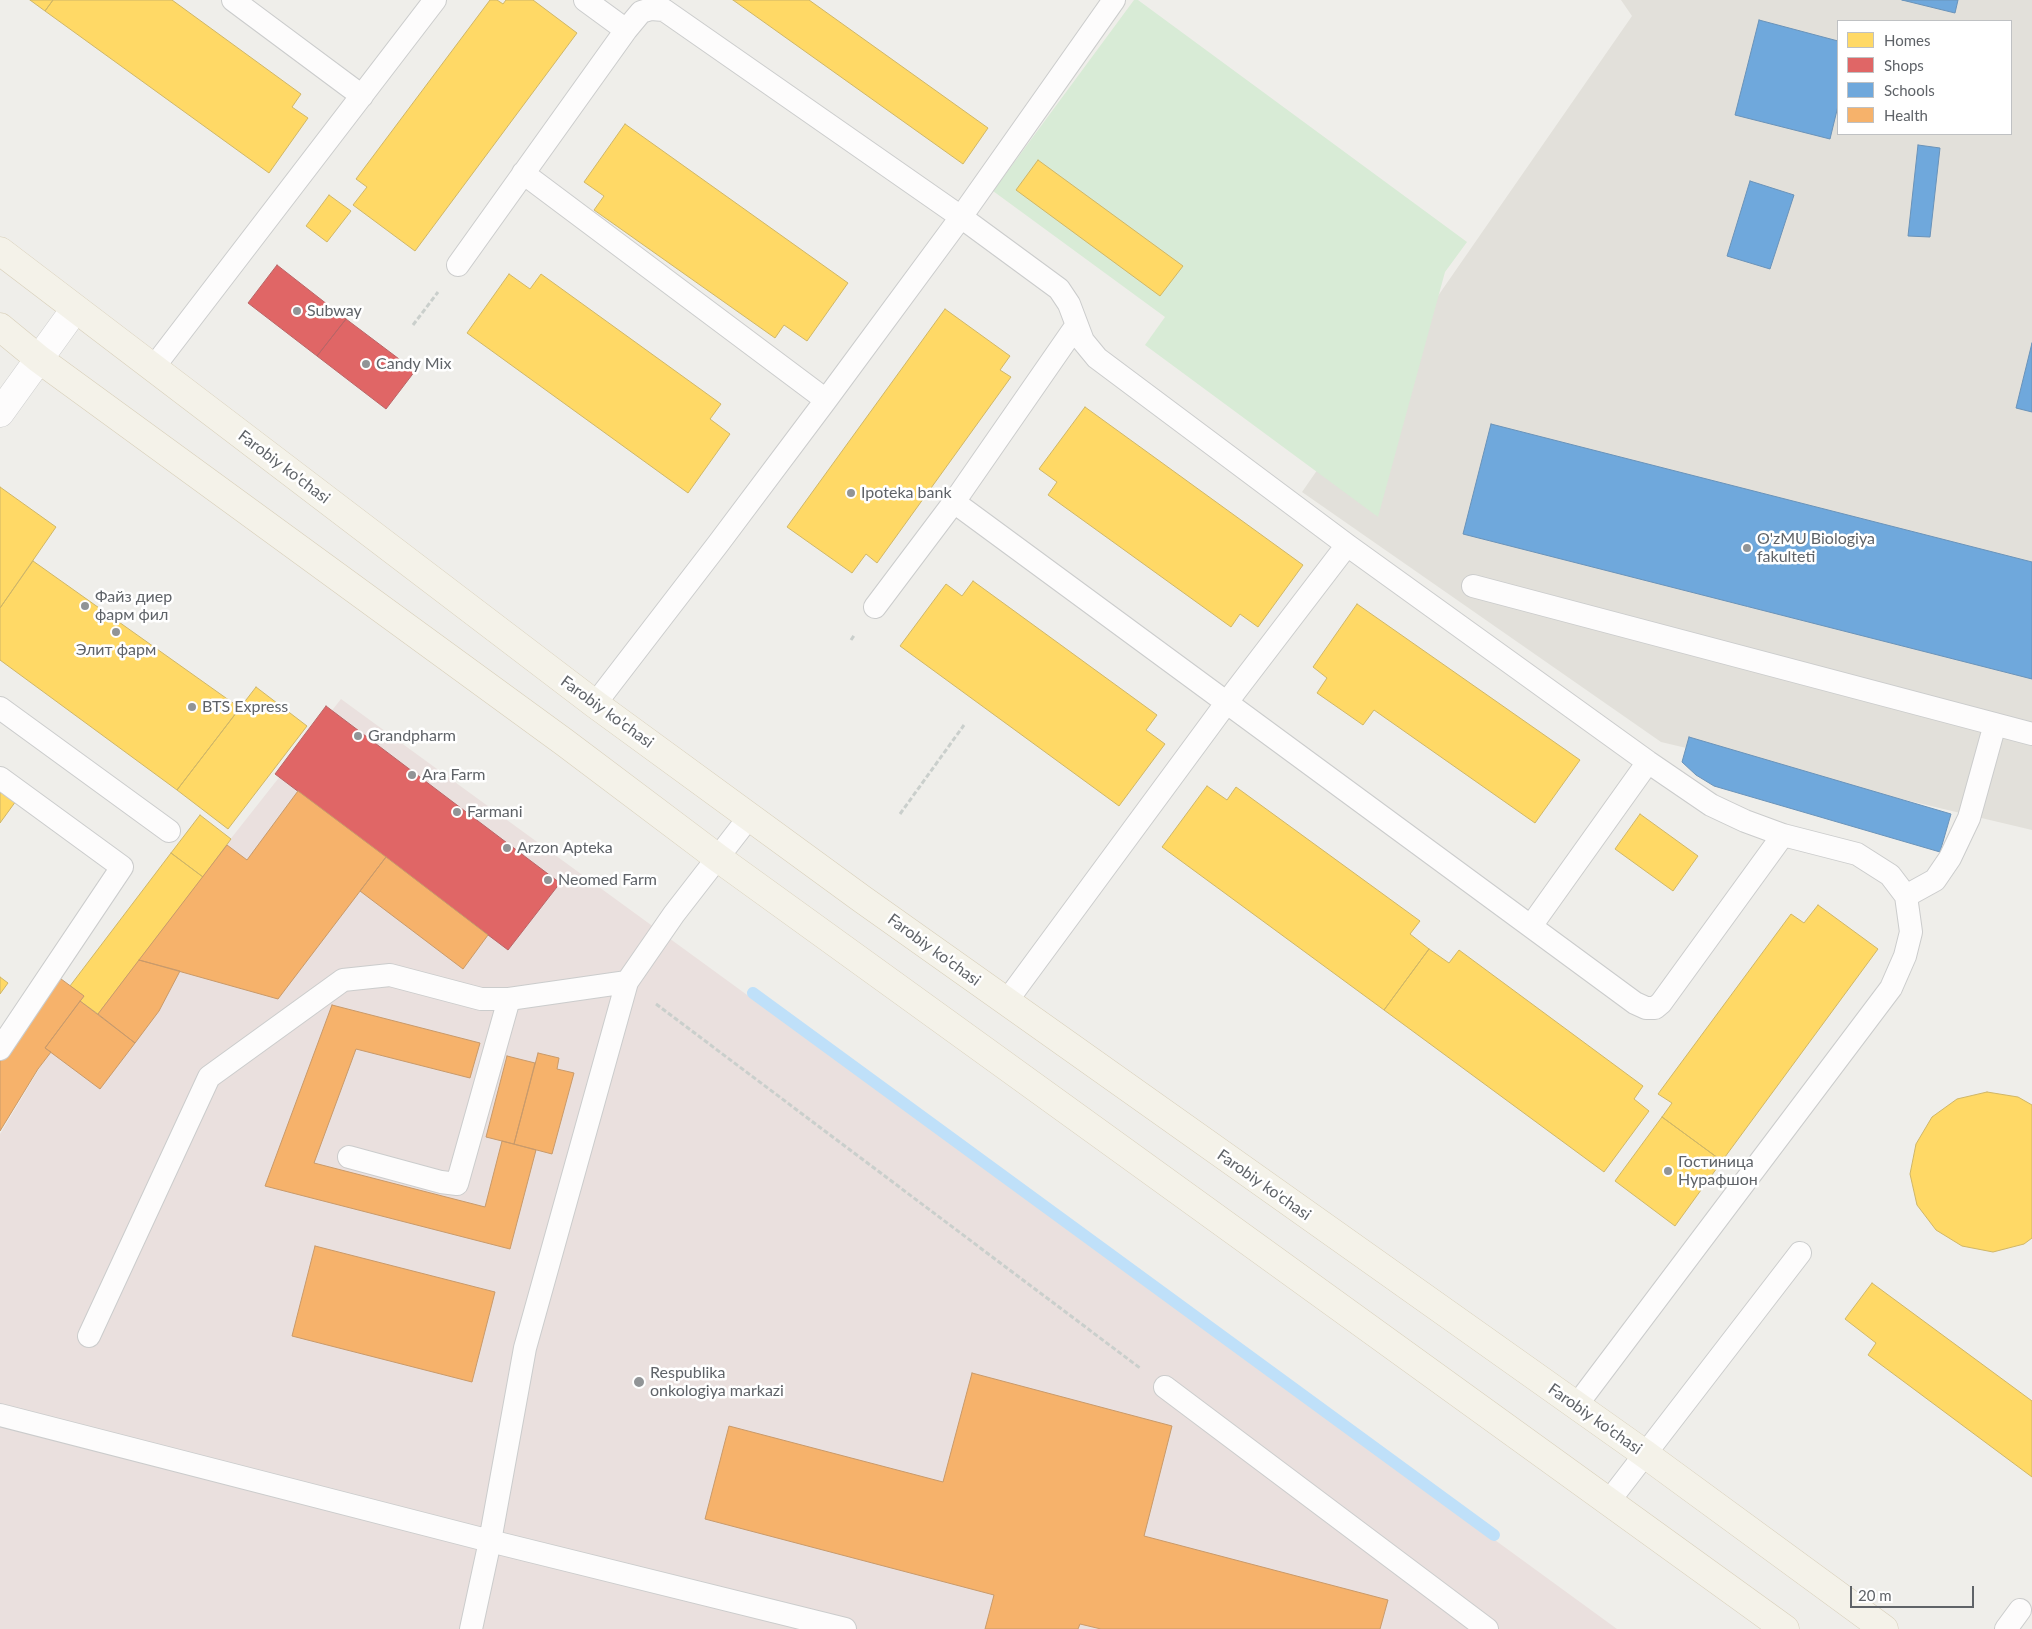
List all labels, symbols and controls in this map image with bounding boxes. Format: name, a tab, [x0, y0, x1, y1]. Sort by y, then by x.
legend	[1837, 20, 2012, 135]
text: Homes	[1884, 31, 1930, 49]
text: Shops	[1884, 56, 1924, 74]
text: Schools	[1884, 81, 1935, 99]
text: Health	[1884, 106, 1928, 124]
place label: Subway	[307, 301, 362, 321]
marker: Subway	[291, 305, 303, 317]
place label: Candy Mix	[376, 354, 451, 374]
marker: Candy Mix	[360, 358, 372, 370]
street label: Farobiy ko'chasi	[234, 426, 334, 508]
place label: Ipoteka bank	[861, 483, 952, 503]
marker: Ipoteka bank	[845, 487, 857, 499]
place label: O'zMU Biologiya fakulteti	[1757, 529, 1875, 567]
marker: O'zMU Biologiya fakulteti	[1741, 542, 1753, 554]
place label: Файз диер фарм фил	[95, 587, 172, 625]
marker: Файз диер фарм фил	[79, 600, 91, 612]
marker: Элит фарм	[110, 626, 122, 638]
place label: Элит фарм	[76, 640, 156, 660]
street label: Farobiy ko'chasi	[557, 672, 657, 752]
place label: BTS Express	[202, 697, 288, 717]
marker: BTS Express	[186, 701, 198, 713]
place label: Grandpharm	[368, 726, 456, 746]
marker: Grandpharm	[352, 730, 364, 742]
place label: Ara Farm	[422, 765, 485, 785]
marker: Ara Farm	[406, 769, 418, 781]
place label: Farmani	[467, 802, 523, 822]
marker: Farmani	[451, 806, 463, 818]
place label: Arzon Apteka	[517, 838, 613, 858]
marker: Arzon Apteka	[501, 842, 513, 854]
place label: Neomed Farm	[558, 870, 657, 890]
marker: Neomed Farm	[542, 874, 554, 886]
street label: Farobiy ko'chasi	[884, 910, 984, 990]
street label: Farobiy ko'chasi	[1213, 1146, 1315, 1224]
place label: Гостиница Нурафшон	[1678, 1152, 1758, 1190]
marker: Гостиница Нурафшон	[1662, 1165, 1674, 1177]
place label: Respublika onkologiya markazi	[650, 1363, 784, 1401]
marker: Respublika onkologiya markazi	[632, 1375, 646, 1389]
street label: Farobiy ko'chasi	[1544, 1380, 1646, 1458]
scale bar	[1852, 1576, 1976, 1608]
text: 20 m	[1858, 1586, 1892, 1604]

